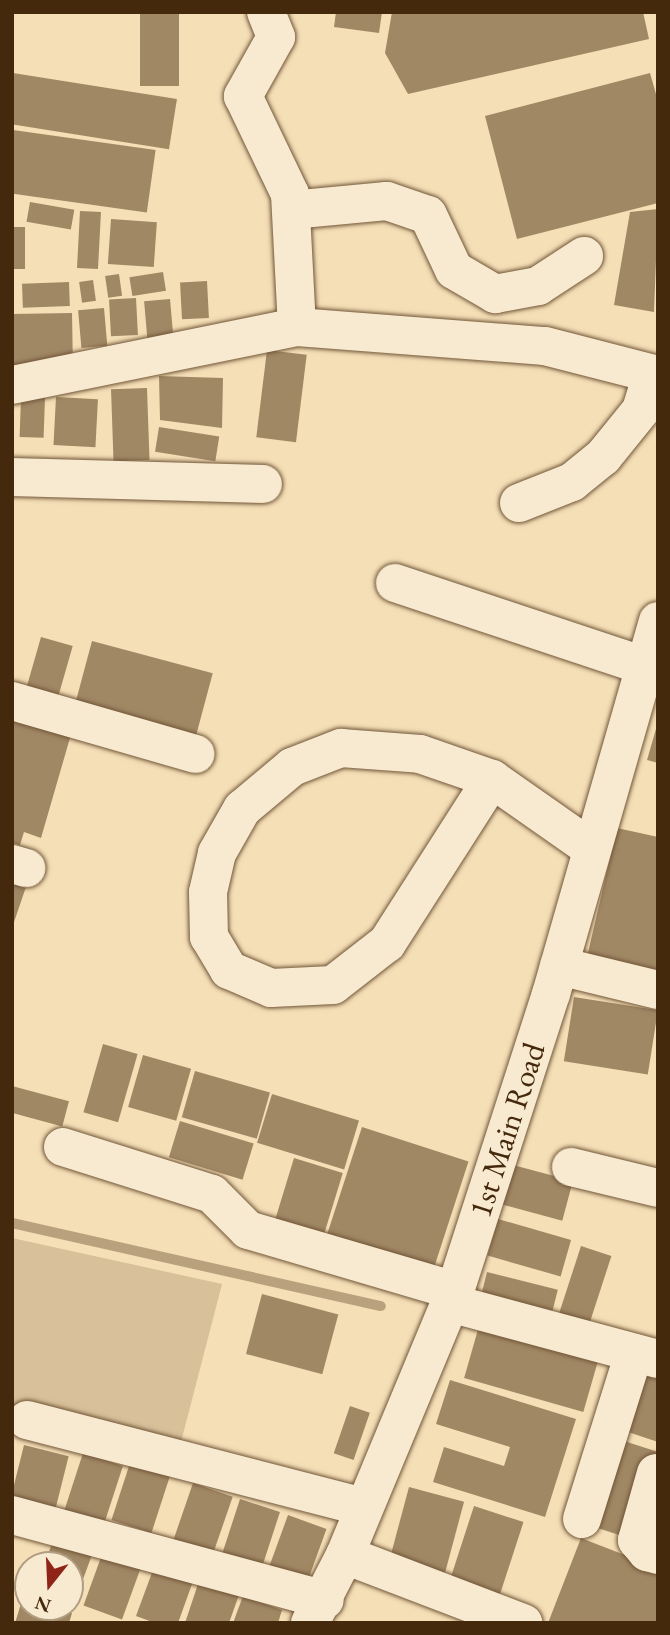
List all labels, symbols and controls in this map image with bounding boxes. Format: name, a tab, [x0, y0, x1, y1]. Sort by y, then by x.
street label: 1st Main Road	[461, 1038, 553, 1222]
north arrow	[14, 1551, 84, 1621]
text: N	[32, 1590, 54, 1619]

